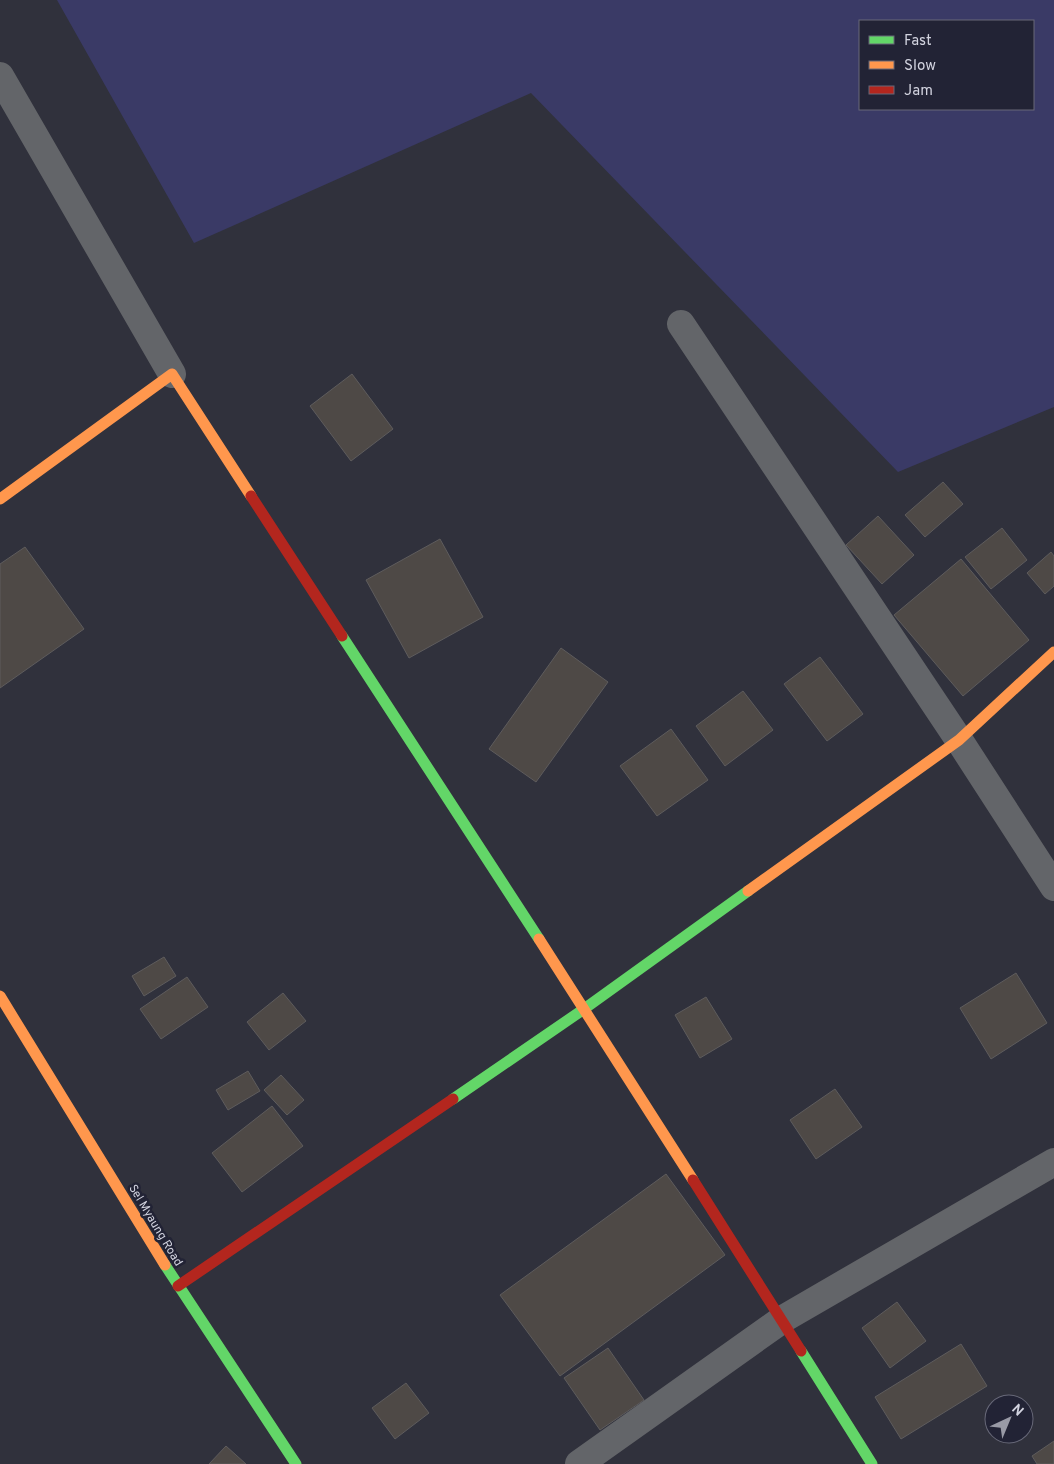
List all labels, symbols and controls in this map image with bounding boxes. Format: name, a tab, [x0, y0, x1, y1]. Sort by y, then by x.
legend	[859, 20, 1034, 110]
text: Fast	[904, 32, 932, 51]
text: Slow	[904, 57, 936, 76]
text: Jam	[904, 82, 933, 101]
street label: Sel Myaung Road	[124, 1182, 186, 1269]
north arrow	[984, 1394, 1034, 1444]
text: N	[1007, 1401, 1027, 1420]

